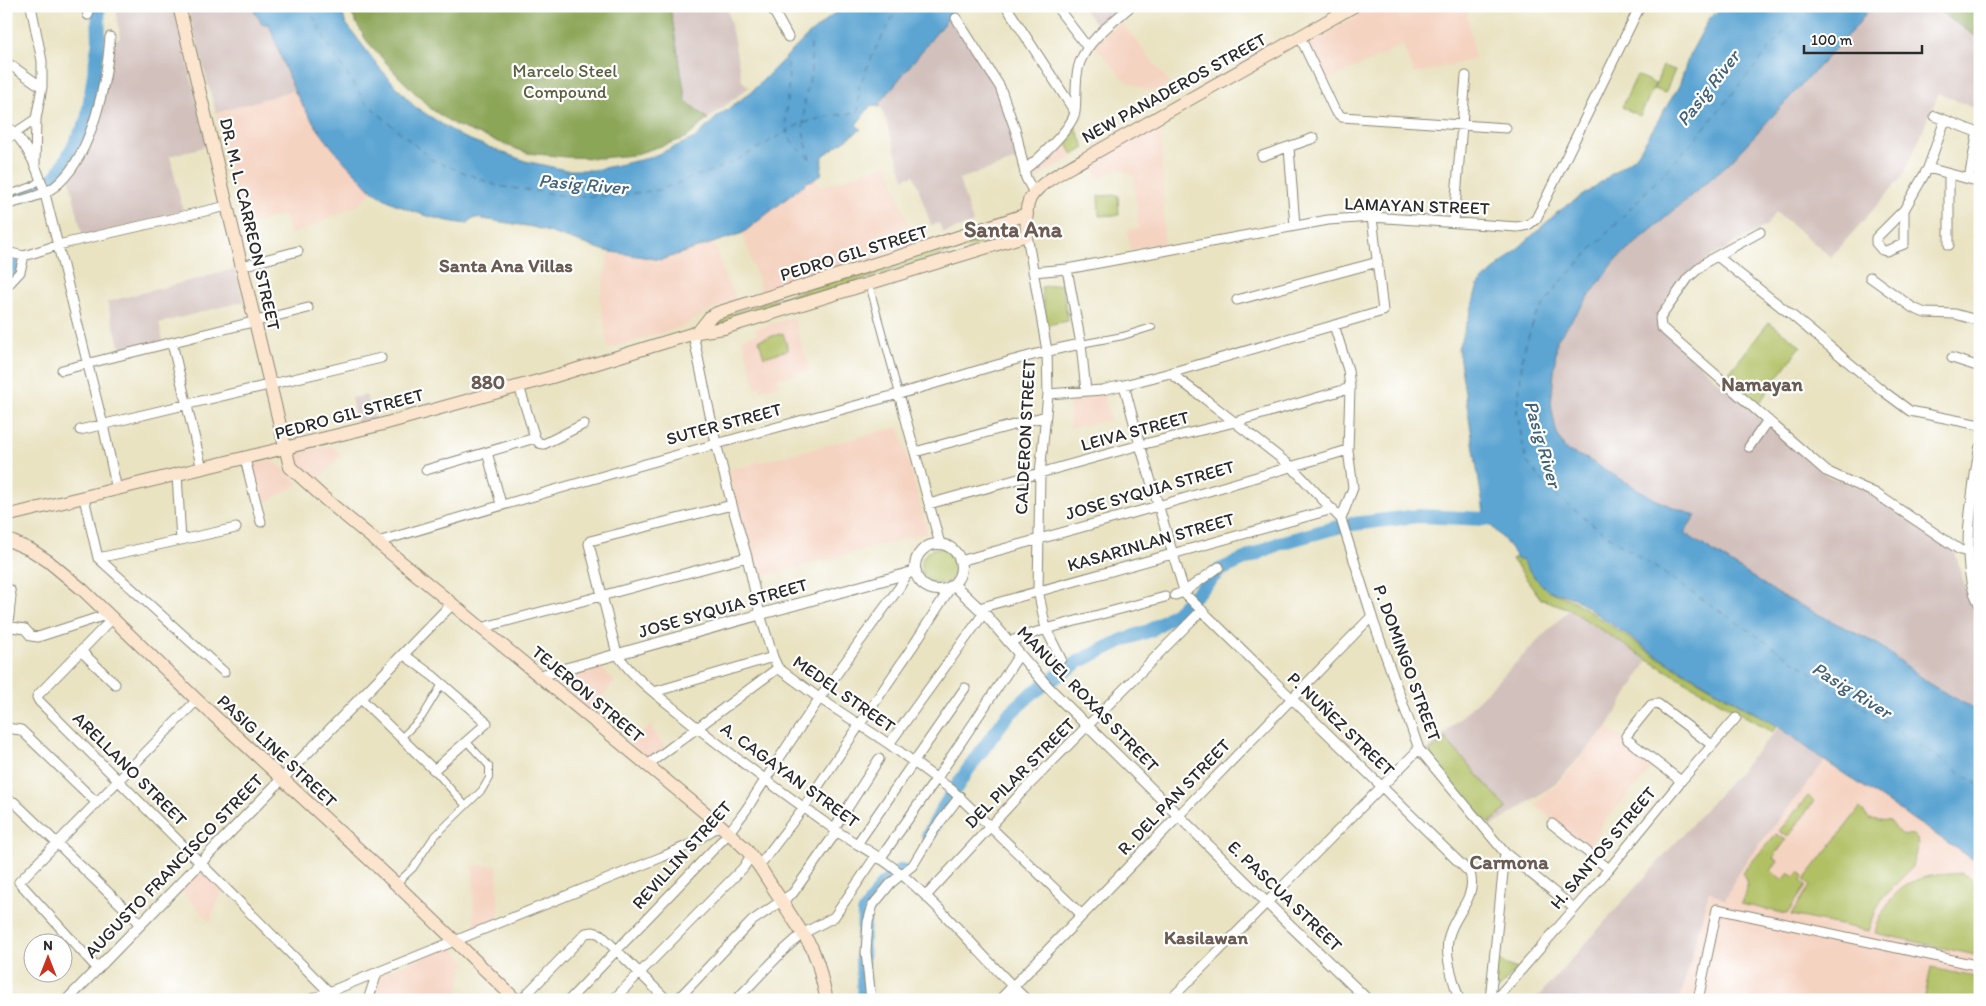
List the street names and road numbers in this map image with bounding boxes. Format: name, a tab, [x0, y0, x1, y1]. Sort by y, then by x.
street label: NEW PANADEROS STREET	[1078, 28, 1270, 148]
street label: DR. M. L. CARREON STREET	[215, 116, 285, 332]
street label: LAMAYAN STREET	[1344, 192, 1490, 220]
street label: PEDRO GIL STREET	[777, 220, 931, 286]
street label: CALDERON STREET	[1010, 359, 1040, 515]
street label: PEDRO GIL STREET	[272, 384, 426, 444]
street label: SUTER STREET	[664, 398, 784, 450]
street label: LEIVA STREET	[1078, 406, 1192, 456]
street label: JOSE SYQUIA STREET	[1063, 455, 1237, 525]
street label: KASARINLAN STREET	[1065, 508, 1237, 576]
street label: JOSE SYQUIA STREET	[636, 573, 810, 643]
street label: P. DOMINGO STREET	[1368, 582, 1446, 744]
street label: MANUEL ROXAS STREET	[1012, 621, 1164, 777]
street label: TEJERON STREET	[527, 641, 649, 747]
street label: MEDEL STREET	[789, 651, 899, 737]
street label: P. NUÑEZ STREET	[1283, 667, 1399, 781]
street label: PASIG LINE STREET	[212, 690, 342, 812]
street label: ARELLANO STREET	[68, 707, 192, 831]
street label: DEL PILAR STREET	[960, 713, 1080, 833]
street label: A. CAGAYAN STREET	[716, 717, 864, 833]
street label: R. DEL PAN STREET	[1113, 734, 1235, 860]
street label: AUGUSTO FRANCISCO STREET	[80, 769, 268, 963]
street label: H. SANTOS STREET	[1545, 782, 1661, 914]
street label: REVILLIN STREET	[627, 796, 737, 914]
street label: E. PASCUA STREET	[1223, 836, 1347, 956]

